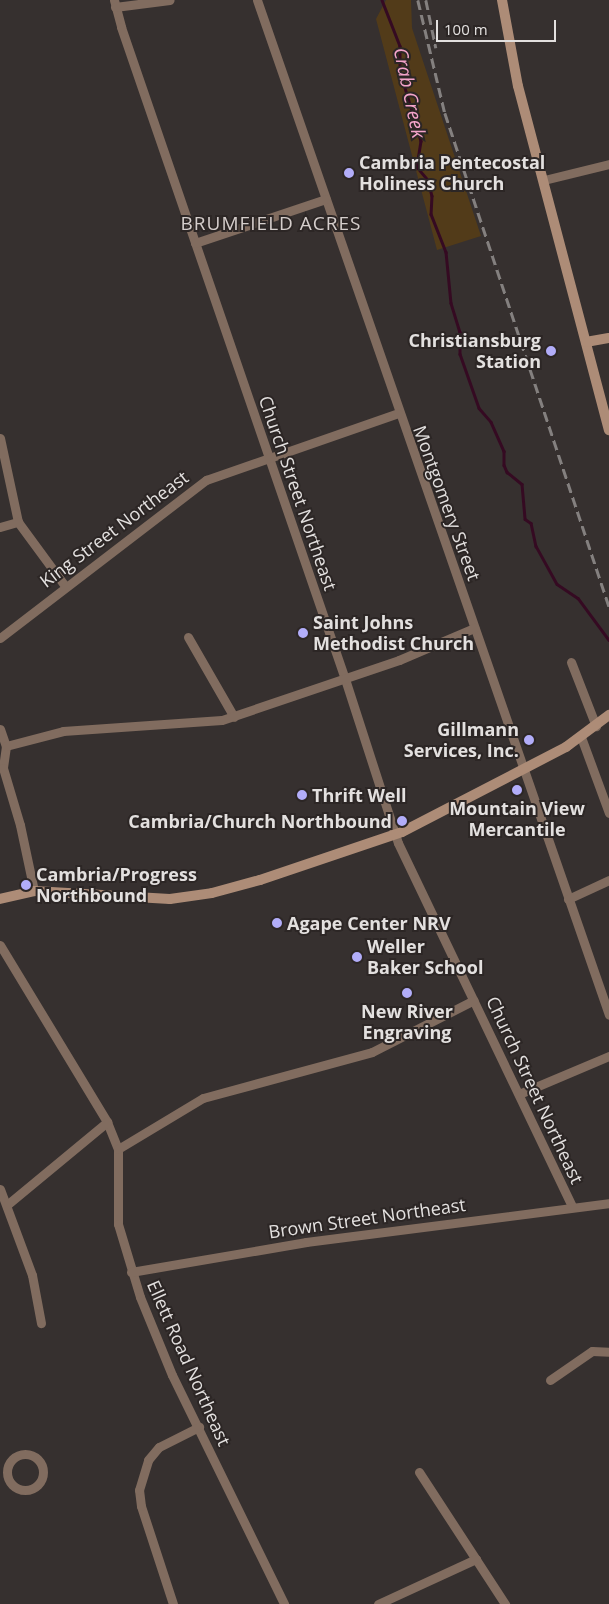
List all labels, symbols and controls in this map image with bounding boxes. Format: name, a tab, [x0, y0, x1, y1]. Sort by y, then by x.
scale bar	[439, 10, 559, 42]
text: 100 m	[444, 19, 488, 39]
water label: Crab Creek	[388, 46, 430, 140]
place label: Cambria Pentecostal Holiness Church	[359, 152, 545, 194]
marker: Cambria Pentecostal Holiness Church	[343, 167, 355, 179]
district label: BRUMFIELD ACRES	[179, 213, 363, 235]
place label: Christiansburg Station	[409, 330, 541, 372]
marker: Christiansburg Station	[545, 345, 557, 357]
street label: Church Street Northeast	[255, 393, 341, 593]
street label: Montgomery Street	[409, 423, 485, 583]
street label: King Street Northeast	[36, 466, 192, 592]
place label: Saint Johns Methodist Church	[313, 612, 474, 654]
marker: Saint Johns Methodist Church	[297, 627, 309, 639]
place label: Gillmann Services, Inc.	[404, 719, 519, 762]
marker: Gillmann Services, Inc.	[523, 734, 535, 746]
place label: Thrift Well	[312, 784, 406, 806]
marker: Mountain View Mercantile	[511, 784, 523, 796]
marker: Thrift Well	[296, 789, 308, 801]
place label: Mountain View Mercantile	[449, 798, 585, 841]
place label: Cambria/Church Northbound	[128, 810, 392, 832]
marker: Cambria/Church Northbound	[396, 815, 408, 827]
place label: Cambria/Progress Northbound	[36, 864, 197, 906]
marker: Cambria/Progress Northbound	[20, 879, 32, 891]
place label: Agape Center NRV	[287, 912, 451, 934]
marker: Agape Center NRV	[271, 917, 283, 929]
place label: Weller Baker School	[367, 936, 483, 979]
marker: Weller Baker School	[351, 951, 363, 963]
marker: New River Engraving	[401, 987, 413, 999]
street label: Church Street Northeast	[482, 993, 588, 1187]
place label: New River Engraving	[361, 1001, 453, 1044]
street label: Brown Street Northeast	[267, 1193, 467, 1243]
street label: Ellett Road Northeast	[143, 1277, 235, 1449]

